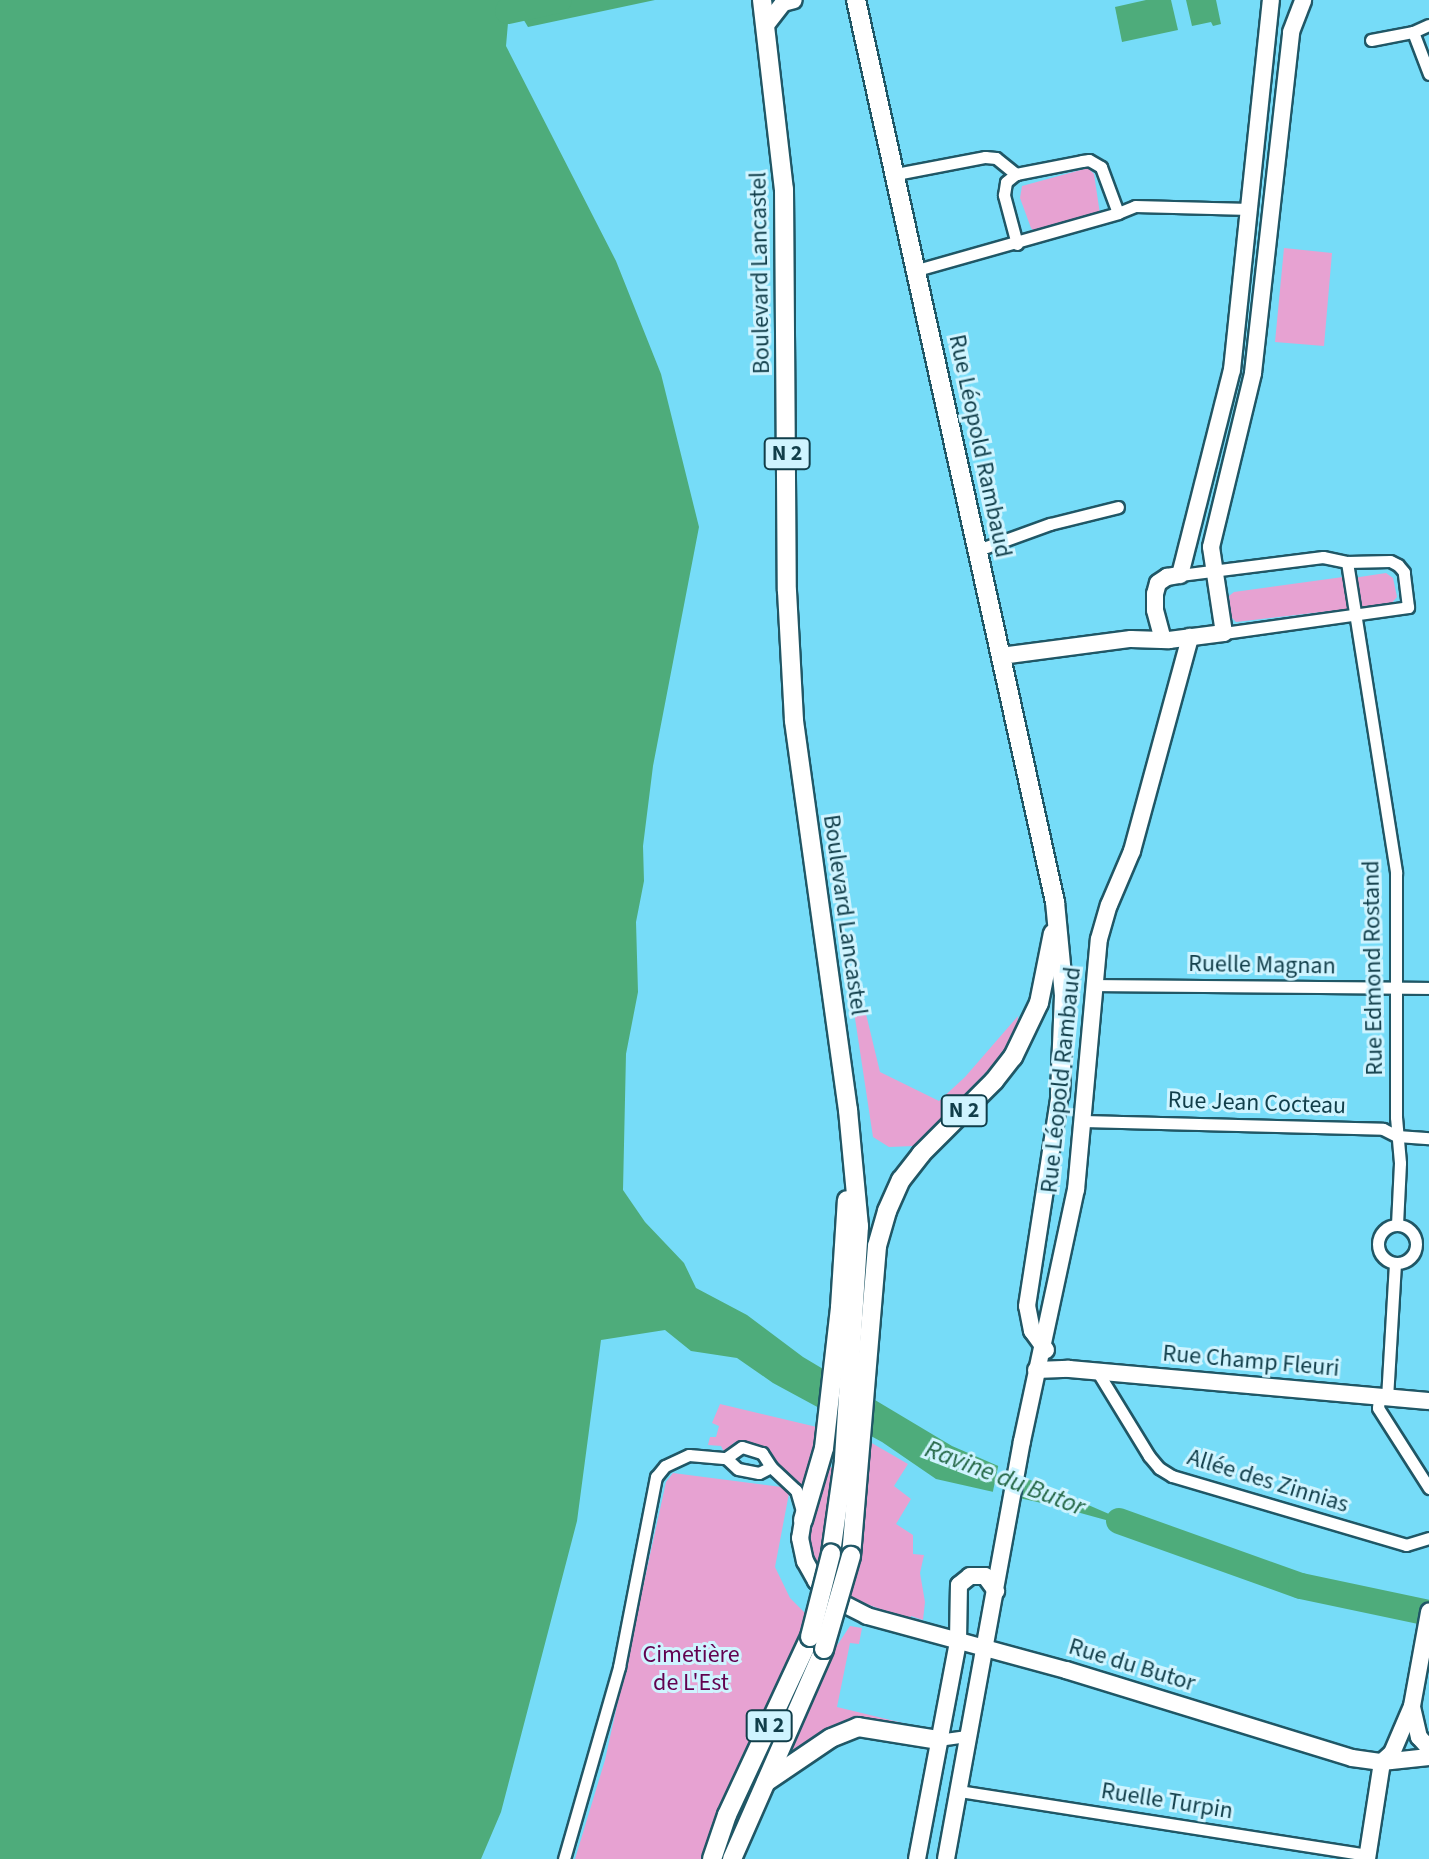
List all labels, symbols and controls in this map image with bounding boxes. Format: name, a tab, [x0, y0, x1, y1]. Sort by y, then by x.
street label: Boulevard Lancastel	[744, 172, 776, 374]
street label: Rue Léopold Rambaud	[942, 332, 1018, 560]
road number: N 2	[763, 436, 811, 472]
street label: Boulevard Lancastel	[817, 813, 873, 1017]
street label: Rue Edmond Rostand	[1357, 860, 1389, 1076]
street label: Ruelle Magnan	[1188, 949, 1336, 981]
street label: Rue Léopold Rambaud	[1035, 965, 1087, 1195]
street label: Rue Jean Cocteau	[1167, 1085, 1347, 1121]
road number: N 2	[940, 1093, 988, 1129]
street label: Rue Champ Fleuri	[1161, 1339, 1341, 1383]
water label: Ravine du Butor	[921, 1433, 1089, 1523]
street label: Allée des Zinnias	[1184, 1443, 1352, 1519]
street label: Rue du Butor	[1065, 1632, 1199, 1698]
park label: Cimetière de L'Est	[642, 1641, 740, 1697]
road number: N 2	[745, 1708, 793, 1744]
street label: Ruelle Turpin	[1099, 1776, 1235, 1826]

